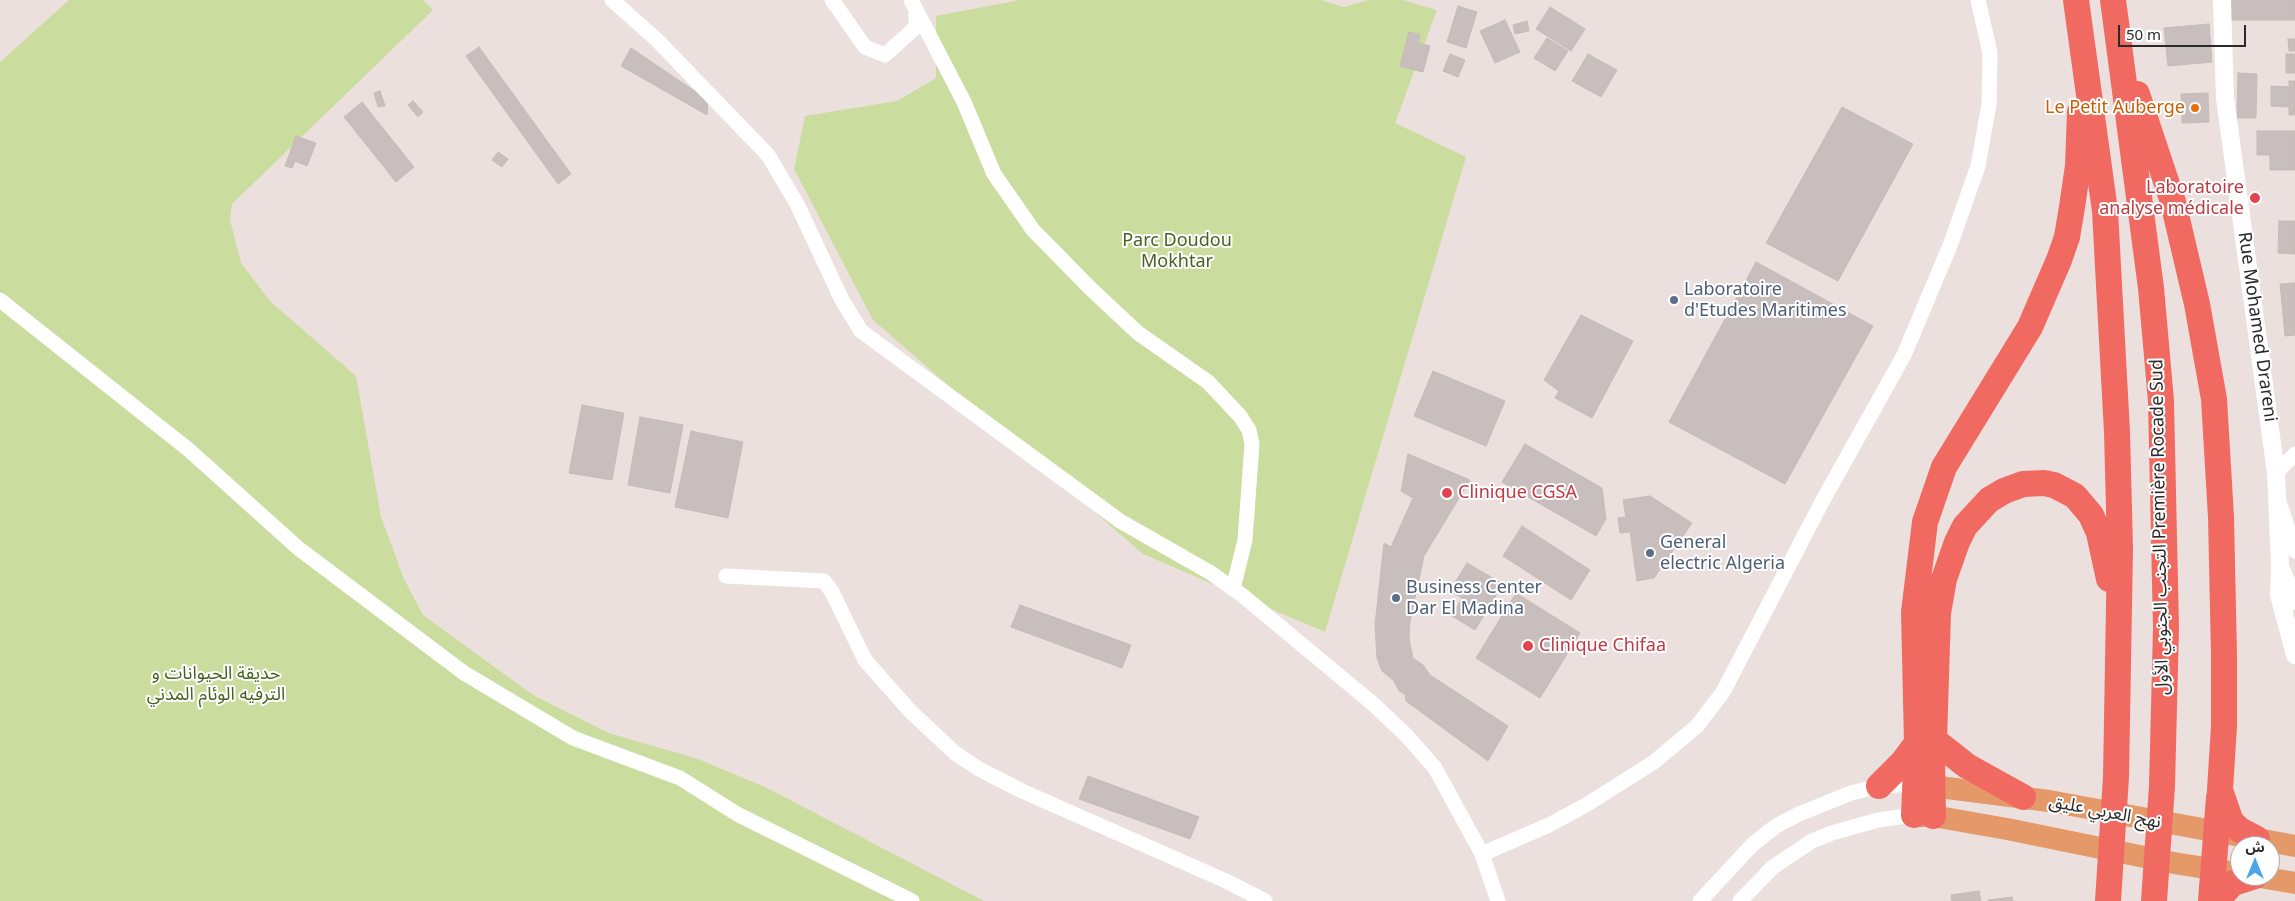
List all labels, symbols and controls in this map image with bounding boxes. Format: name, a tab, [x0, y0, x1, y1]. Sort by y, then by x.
scale bar	[2120, 15, 2248, 47]
text: 50 m	[2126, 24, 2161, 44]
place label: Le Petit Auberge	[2045, 97, 2185, 119]
marker: Le Petit Auberge	[2189, 102, 2201, 114]
place label: Laboratoire analyse médicale	[2099, 177, 2244, 220]
marker: Laboratoire analyse médicale	[2248, 191, 2262, 205]
park label: Parc Doudou Mokhtar	[1122, 230, 1232, 272]
street label: Rue Mohamed Drareni	[2233, 231, 2281, 423]
place label: Laboratoire d'Etudes Maritimes	[1684, 279, 1847, 322]
marker: Laboratoire d'Etudes Maritimes	[1668, 294, 1680, 306]
street label: التجنب الجنوبي الأول Première Rocade Sud	[2146, 359, 2174, 695]
place label: Clinique CGSA	[1458, 482, 1577, 504]
marker: Clinique CGSA	[1440, 486, 1454, 500]
place label: General electric Algeria	[1660, 532, 1785, 574]
marker: General electric Algeria	[1644, 547, 1656, 559]
place label: Business Center Dar El Madina	[1406, 577, 1542, 620]
marker: Business Center Dar El Madina	[1390, 592, 1402, 604]
place label: Clinique Chifaa	[1539, 635, 1666, 657]
marker: Clinique Chifaa	[1521, 639, 1535, 653]
park label: حديقة الحيوانات و الترفيه الوئام المدني	[147, 663, 285, 706]
street label: نهج العربي عليق	[2047, 791, 2163, 833]
north arrow	[2230, 836, 2280, 886]
text: ش	[2245, 837, 2265, 856]

